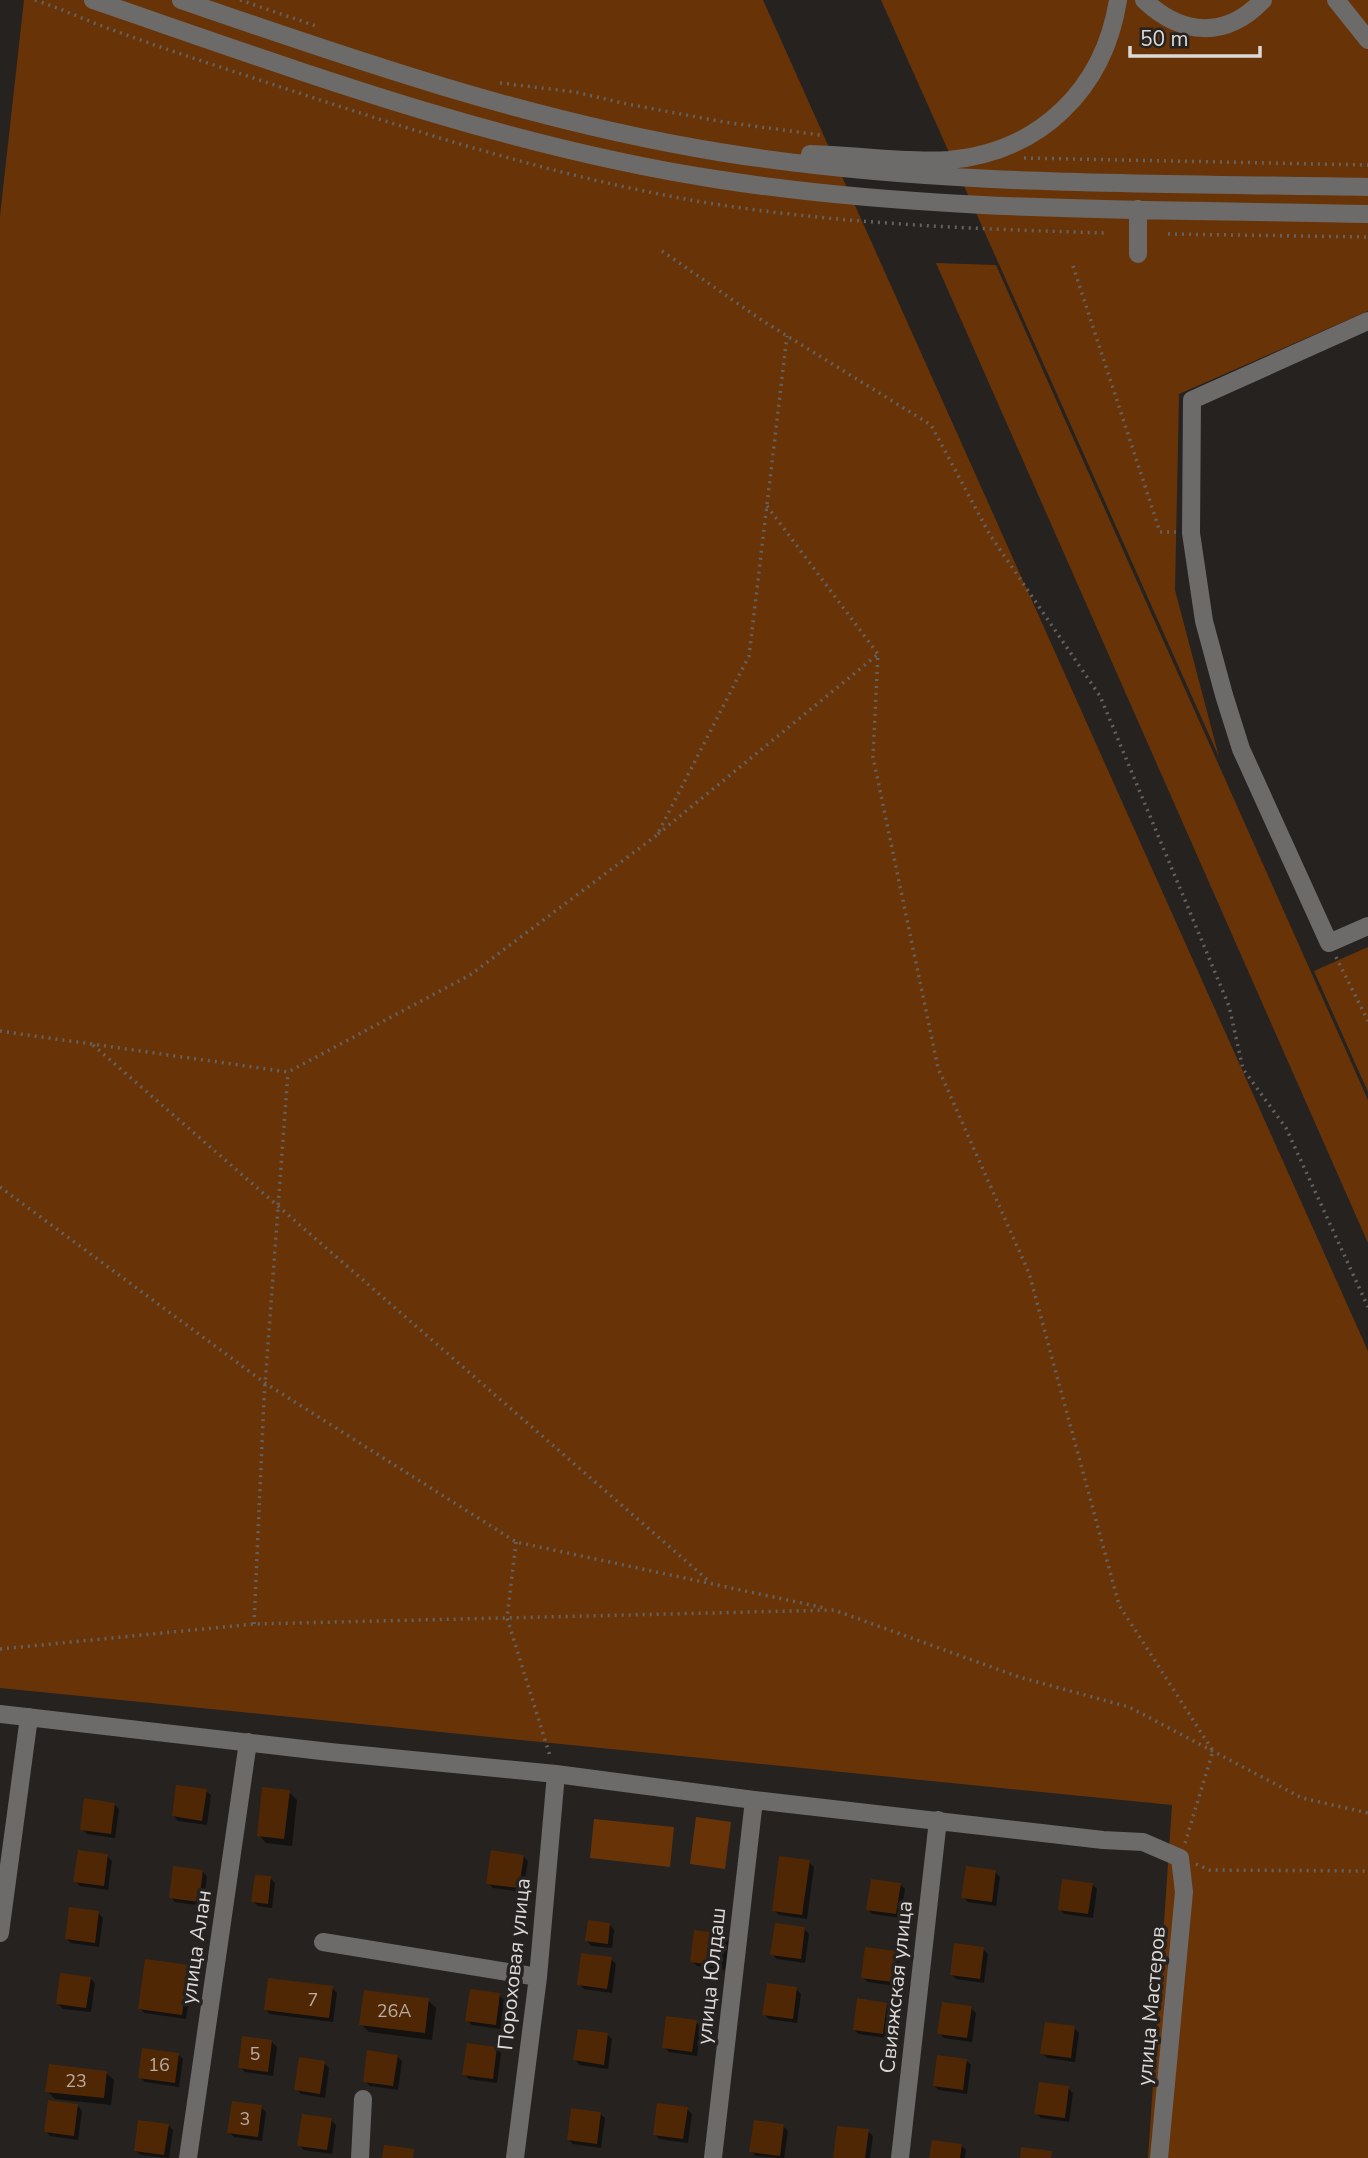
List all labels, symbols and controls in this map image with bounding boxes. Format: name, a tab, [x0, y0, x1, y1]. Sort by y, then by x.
scale bar	[1130, 14, 1260, 58]
text: 50 m	[1140, 25, 1189, 53]
street label: Пороховая улица	[491, 1877, 537, 2051]
street label: улица Алан	[174, 1888, 218, 2006]
street label: Свияжская улица	[873, 1899, 919, 2075]
street label: улица Юлдаш	[690, 1906, 732, 2046]
street label: улица Мастеров	[1130, 1925, 1172, 2087]
house number: 7	[308, 1988, 318, 2012]
house number: 26А	[377, 1999, 411, 2023]
house number: 5	[250, 2042, 260, 2066]
house number: 16	[148, 2053, 170, 2077]
house number: 23	[65, 2069, 87, 2093]
house number: 3	[240, 2107, 250, 2131]

